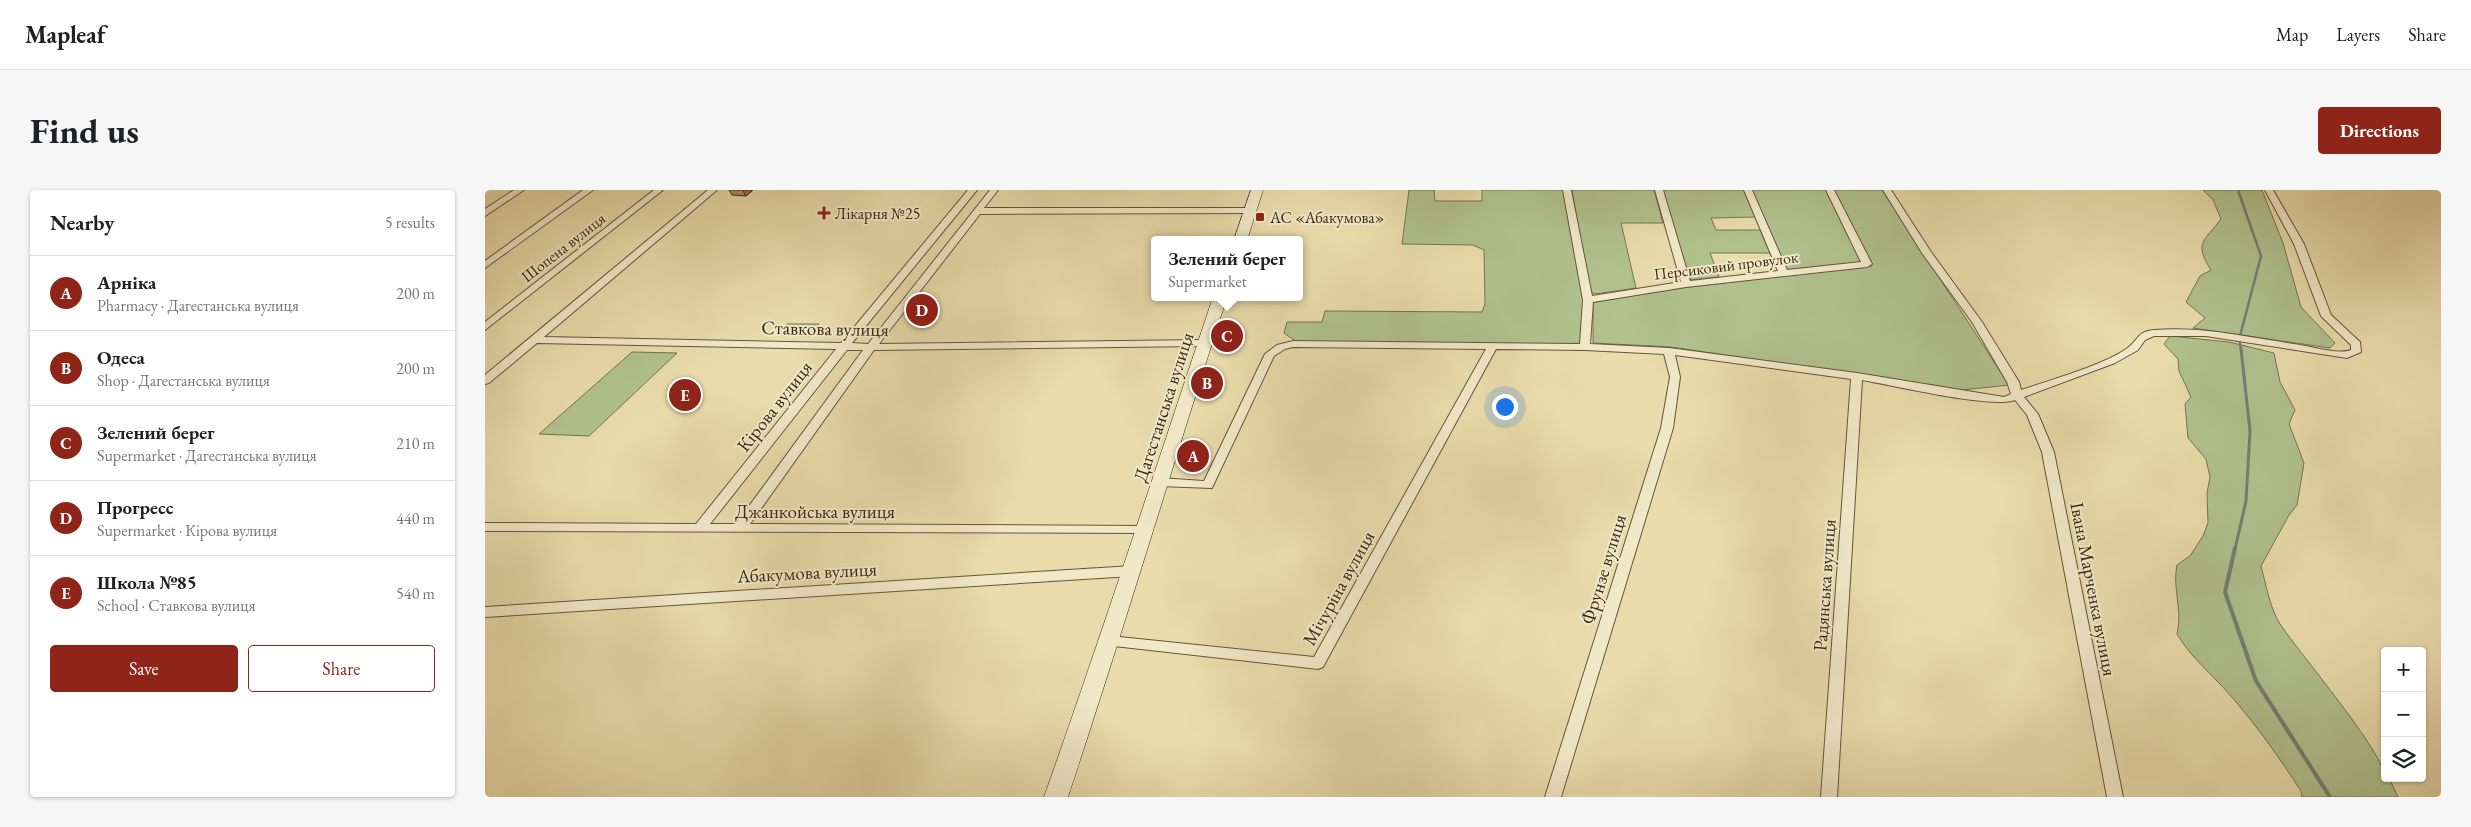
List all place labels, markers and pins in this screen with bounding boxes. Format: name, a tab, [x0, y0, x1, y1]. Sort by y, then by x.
place label: Лікарня №25	[835, 203, 920, 224]
marker: Лікарня №25	[817, 206, 831, 220]
place label: АС «Абакумова»	[1269, 207, 1384, 228]
marker: АС «Абакумова»	[1254, 211, 1266, 223]
pin: D	[906, 291, 938, 329]
pin: C	[1211, 317, 1243, 355]
pin: B	[1191, 364, 1223, 402]
pin: E	[669, 376, 701, 414]
pin: A	[1177, 437, 1209, 475]

